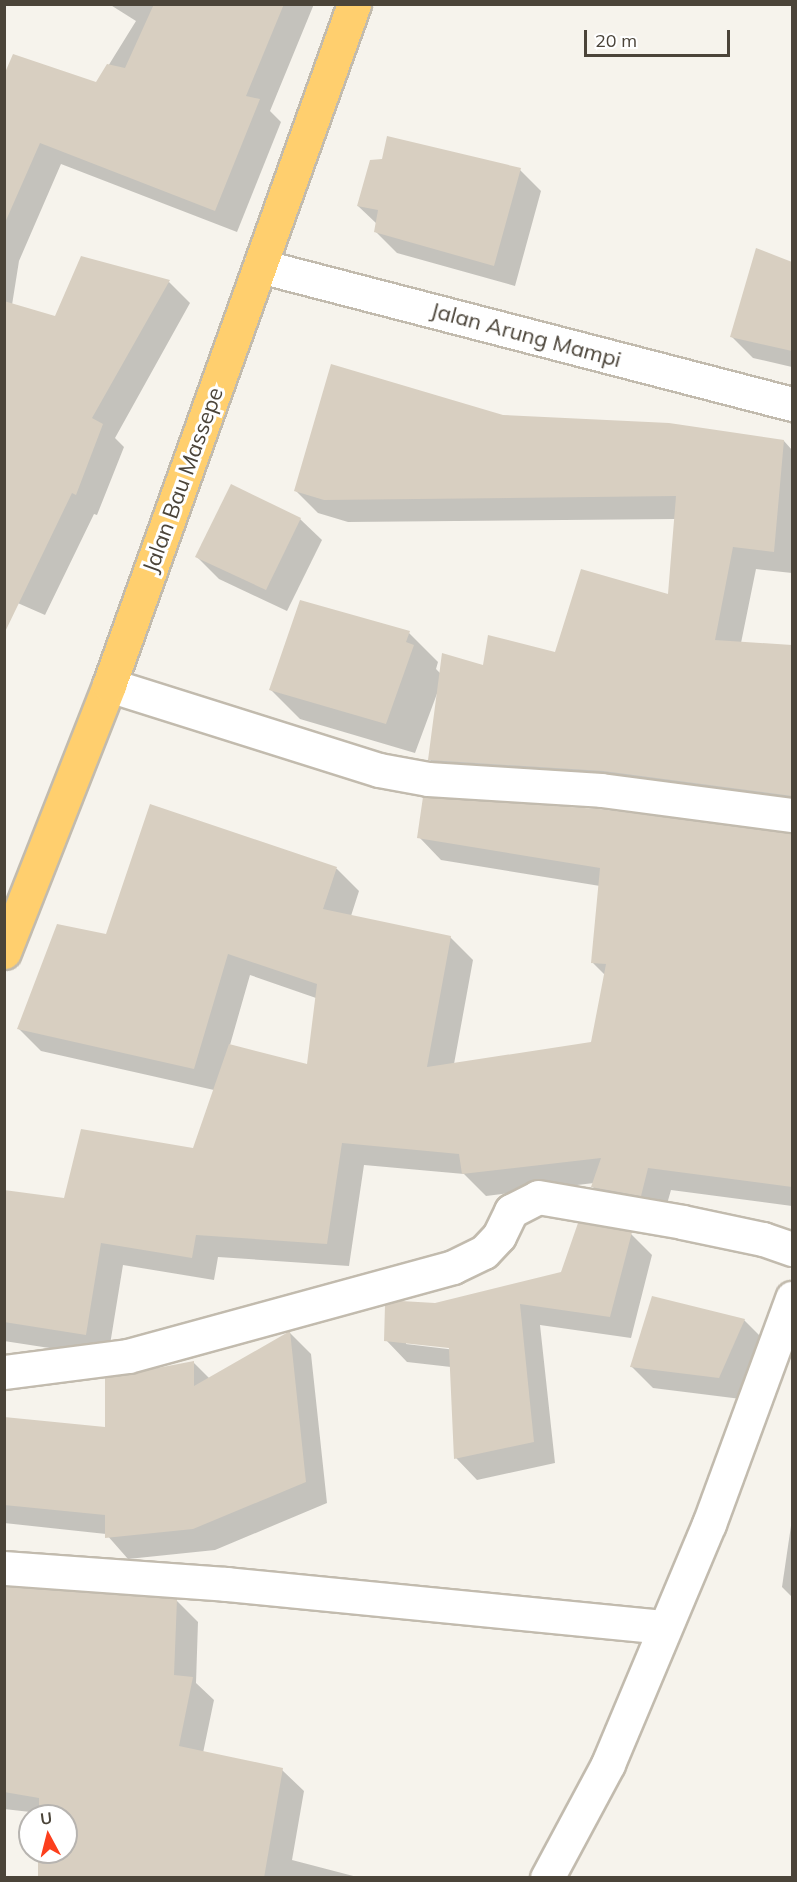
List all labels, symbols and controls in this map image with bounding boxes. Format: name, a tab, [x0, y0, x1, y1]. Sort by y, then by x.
scale bar	[587, 18, 732, 56]
text: 20 m	[595, 29, 637, 52]
street label: Jalan Arung Mampi	[428, 297, 624, 373]
street label: Jalan Bau Massepe	[137, 384, 229, 576]
north arrow	[18, 1804, 78, 1864]
text: U	[39, 1807, 53, 1829]

